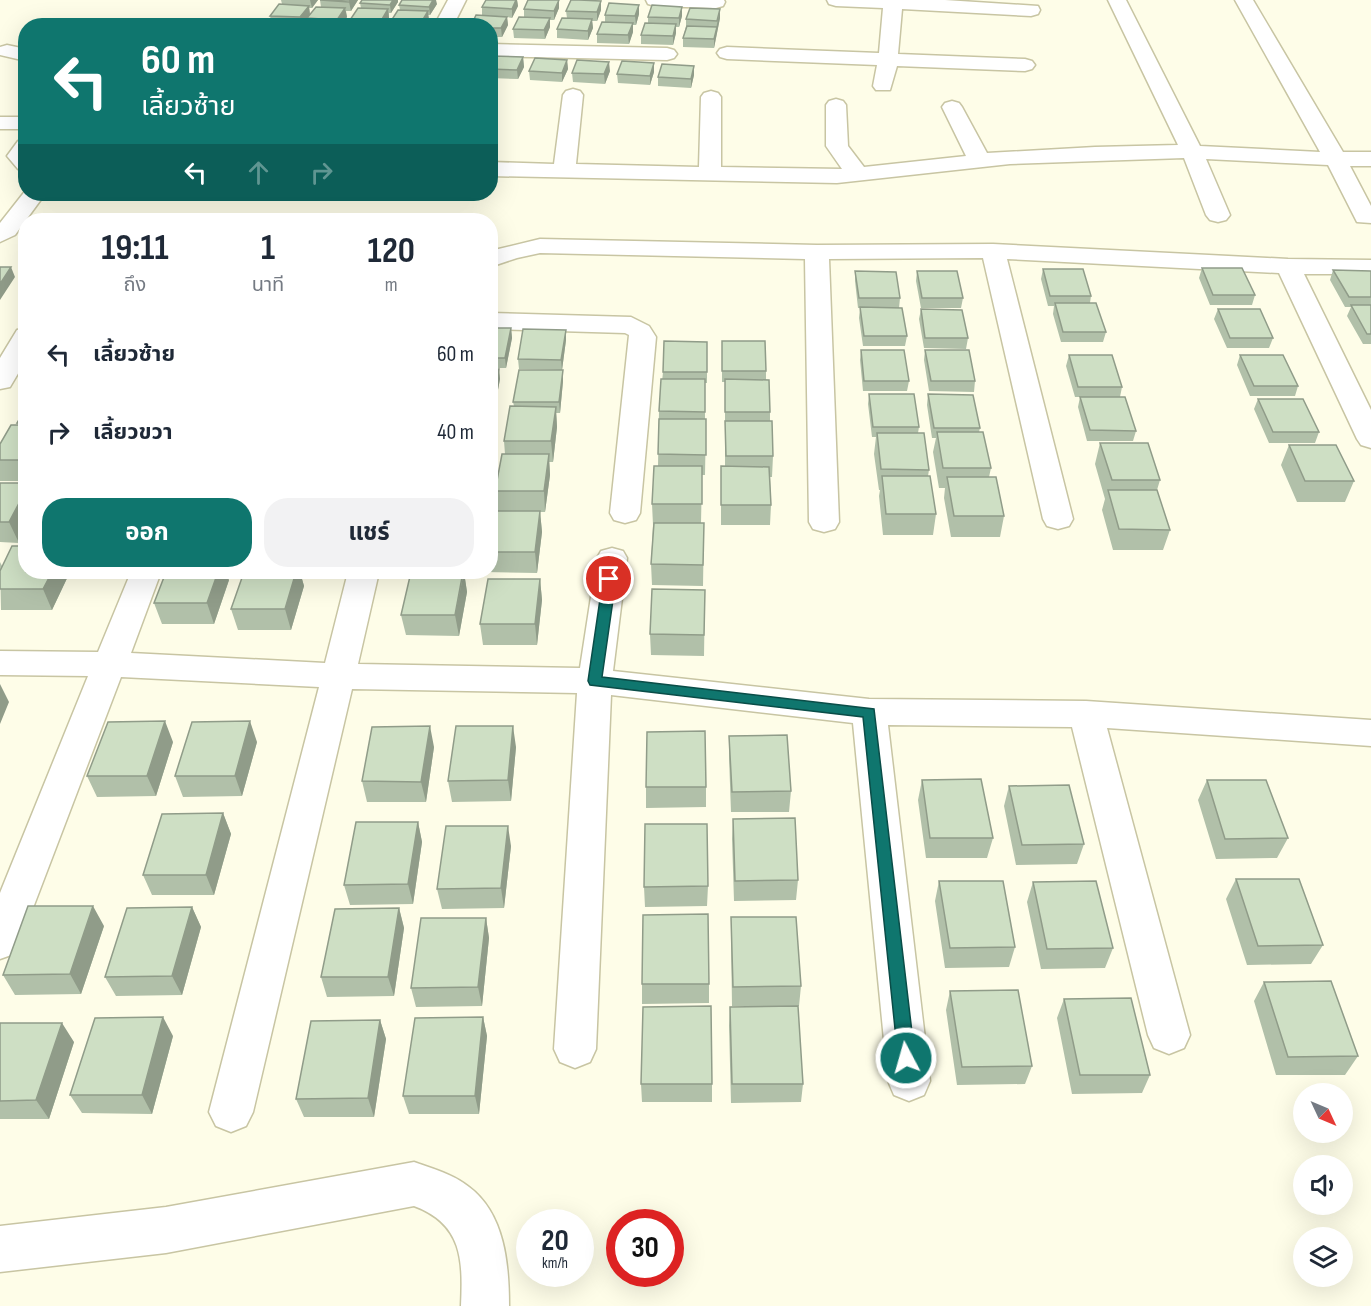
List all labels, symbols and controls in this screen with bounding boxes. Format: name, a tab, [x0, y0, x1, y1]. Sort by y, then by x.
text: 60 m	[141, 35, 215, 86]
icon: left	[42, 42, 120, 120]
text: เลี้ยวซ้าย	[141, 91, 235, 123]
icon: left	[179, 156, 212, 189]
icon: ahead	[242, 156, 275, 189]
icon: right	[305, 156, 338, 189]
text: 19:11	[101, 227, 169, 270]
text: 1	[261, 227, 275, 270]
text: 120	[367, 230, 415, 273]
text: ถึง	[123, 273, 146, 297]
text: นาที	[252, 273, 284, 297]
text: m	[385, 273, 398, 297]
icon: left	[42, 338, 75, 371]
text: เลี้ยวซ้าย	[93, 341, 175, 368]
text: 60 m	[437, 341, 474, 368]
icon: right	[42, 416, 75, 449]
text: เลี้ยวขวา	[93, 419, 173, 446]
text: 40 m	[437, 419, 474, 446]
button: ออก	[42, 498, 252, 567]
button: แชร์	[264, 498, 474, 567]
pin	[583, 553, 634, 604]
icon: arrive	[592, 562, 625, 595]
position arrow	[874, 1026, 938, 1090]
north arrow	[1293, 1083, 1353, 1143]
map controls	[1293, 1083, 1353, 1287]
button: sound	[1293, 1155, 1353, 1215]
speed limit sign: 30	[606, 1209, 684, 1287]
text: 20	[541, 1223, 569, 1259]
button: layers	[1293, 1227, 1353, 1287]
text: km/h	[542, 1254, 568, 1273]

